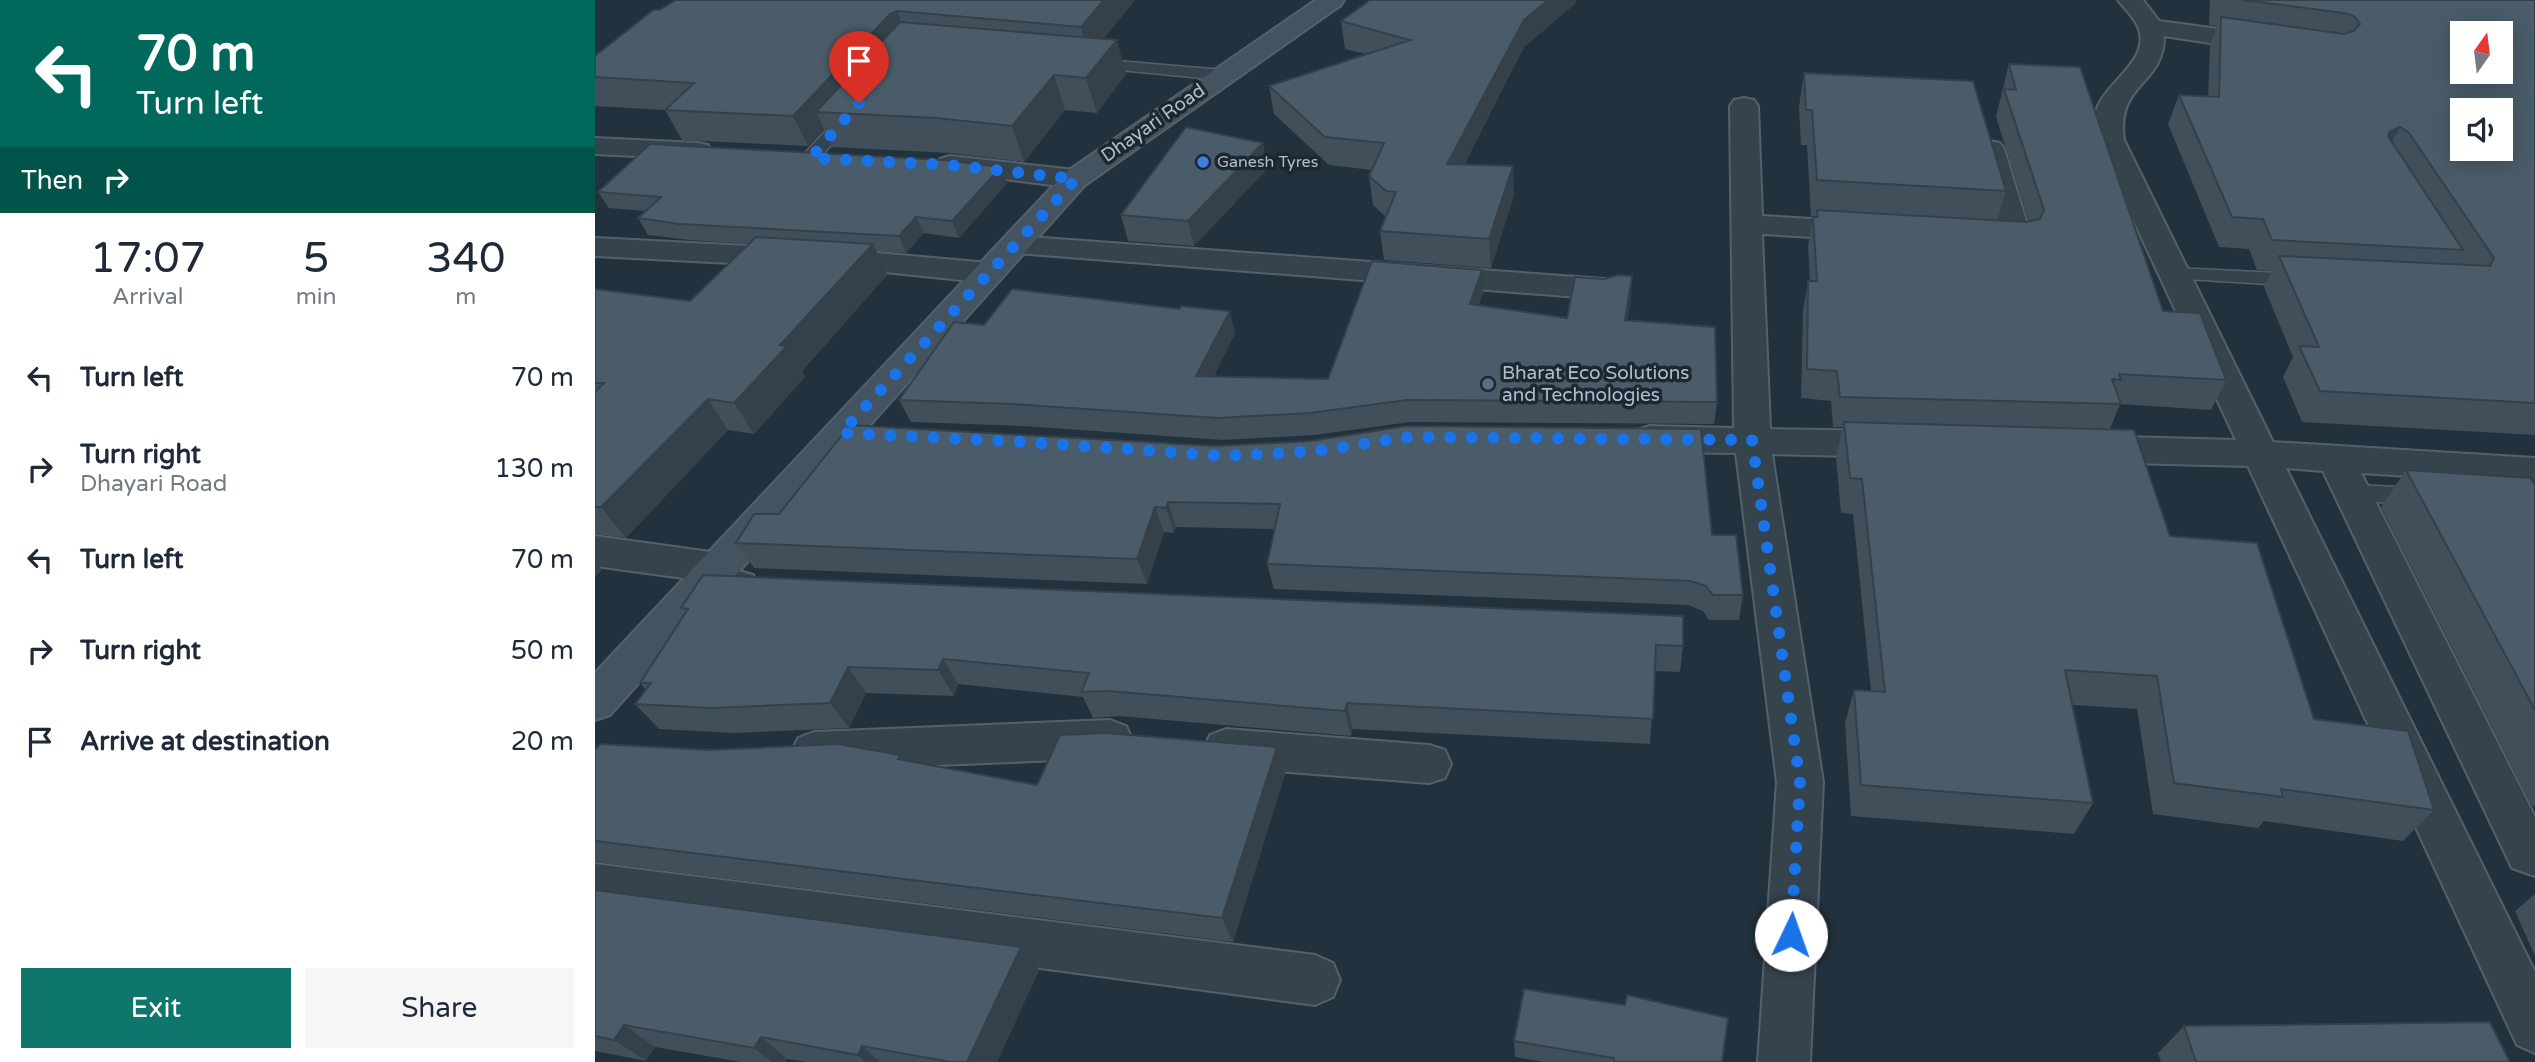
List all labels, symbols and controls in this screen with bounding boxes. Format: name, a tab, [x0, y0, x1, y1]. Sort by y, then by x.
north arrow	[2450, 21, 2513, 84]
map controls	[2450, 21, 2513, 161]
text: 70 m	[136, 25, 255, 84]
icon: left	[21, 28, 112, 119]
pin	[829, 31, 889, 103]
icon: arrive	[840, 42, 878, 80]
street label: Dhayari Road	[1097, 79, 1209, 167]
text: Turn left	[136, 85, 263, 123]
button: sound	[2450, 98, 2513, 161]
place label: Ganesh Tyres	[1217, 152, 1318, 172]
marker: Ganesh Tyres	[1195, 154, 1211, 170]
icon: right	[97, 161, 135, 199]
text: Then	[21, 165, 83, 196]
text: 17:07	[90, 233, 206, 284]
text: 5	[303, 233, 329, 284]
text: 340	[426, 233, 505, 284]
text: Arrival	[112, 283, 183, 311]
text: min	[296, 283, 337, 311]
text: m	[455, 283, 476, 311]
icon: left	[21, 359, 59, 397]
text: Turn left	[80, 362, 183, 393]
text: 70 m	[511, 362, 574, 393]
place label: Bharat Eco Solutions and Technologies	[1502, 362, 1689, 406]
marker: Bharat Eco Solutions and Technologies	[1480, 376, 1496, 392]
text: Turn right	[80, 439, 201, 470]
icon: right	[21, 450, 59, 488]
text: 130 m	[494, 453, 574, 484]
text: Dhayari Road	[80, 470, 227, 498]
icon: left	[21, 541, 59, 579]
text: Turn left	[80, 544, 183, 575]
text: 70 m	[511, 544, 574, 575]
icon: right	[21, 632, 59, 670]
text: Turn right	[80, 635, 201, 666]
text: 50 m	[511, 635, 574, 666]
icon: arrive	[21, 723, 59, 761]
text: Arrive at destination	[80, 726, 330, 757]
text: 20 m	[511, 726, 574, 757]
position arrow	[1754, 898, 1828, 972]
button: Exit	[21, 968, 291, 1048]
button: Share	[305, 968, 574, 1048]

